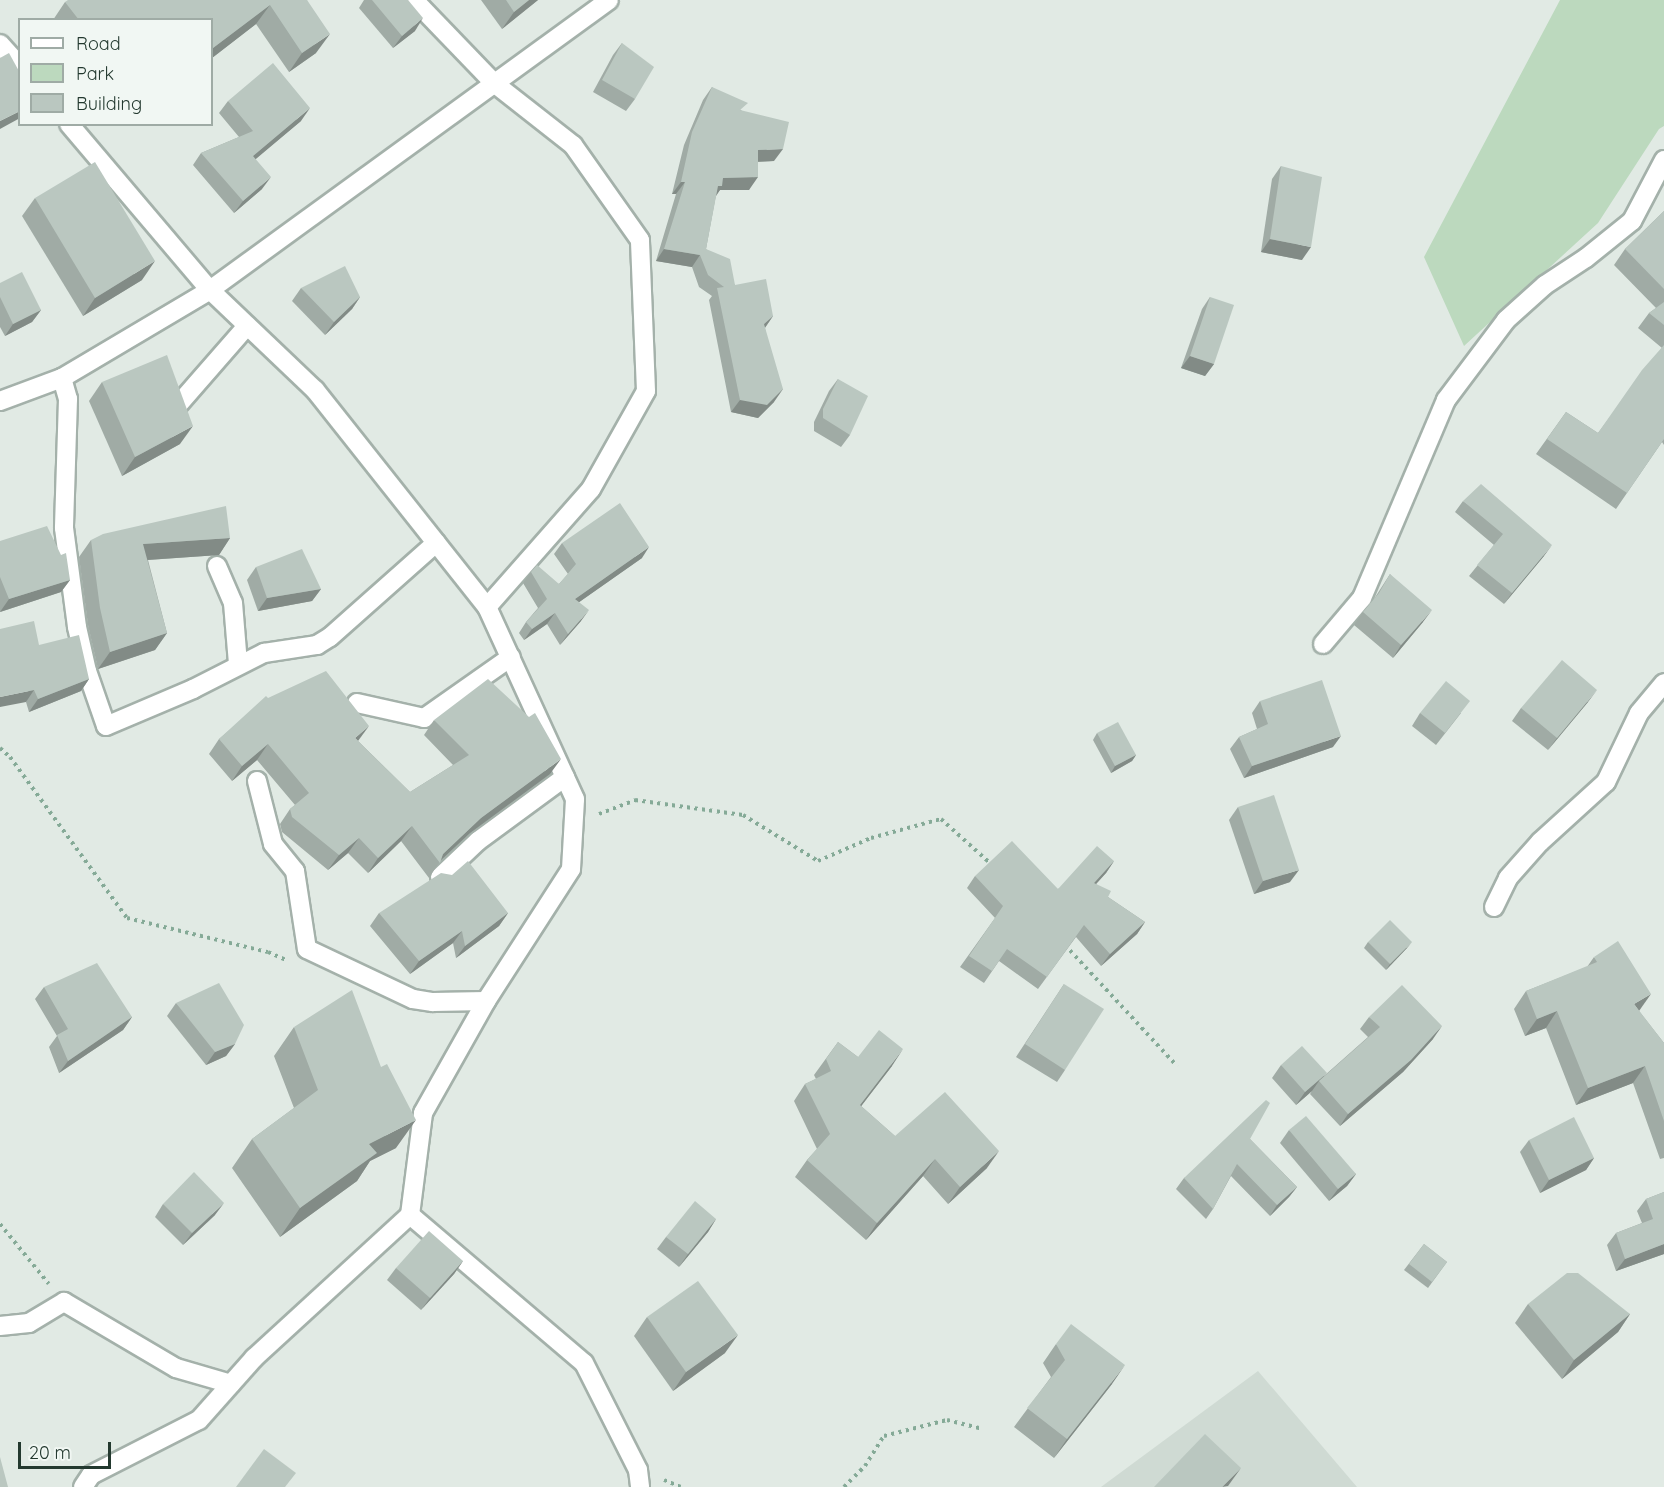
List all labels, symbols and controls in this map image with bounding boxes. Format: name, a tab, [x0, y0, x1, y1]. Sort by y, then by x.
legend	[18, 18, 213, 126]
text: Road	[76, 32, 121, 55]
text: Park	[76, 62, 114, 85]
text: Building	[76, 92, 142, 115]
scale bar	[21, 1430, 114, 1468]
text: 20 m	[29, 1441, 71, 1464]

